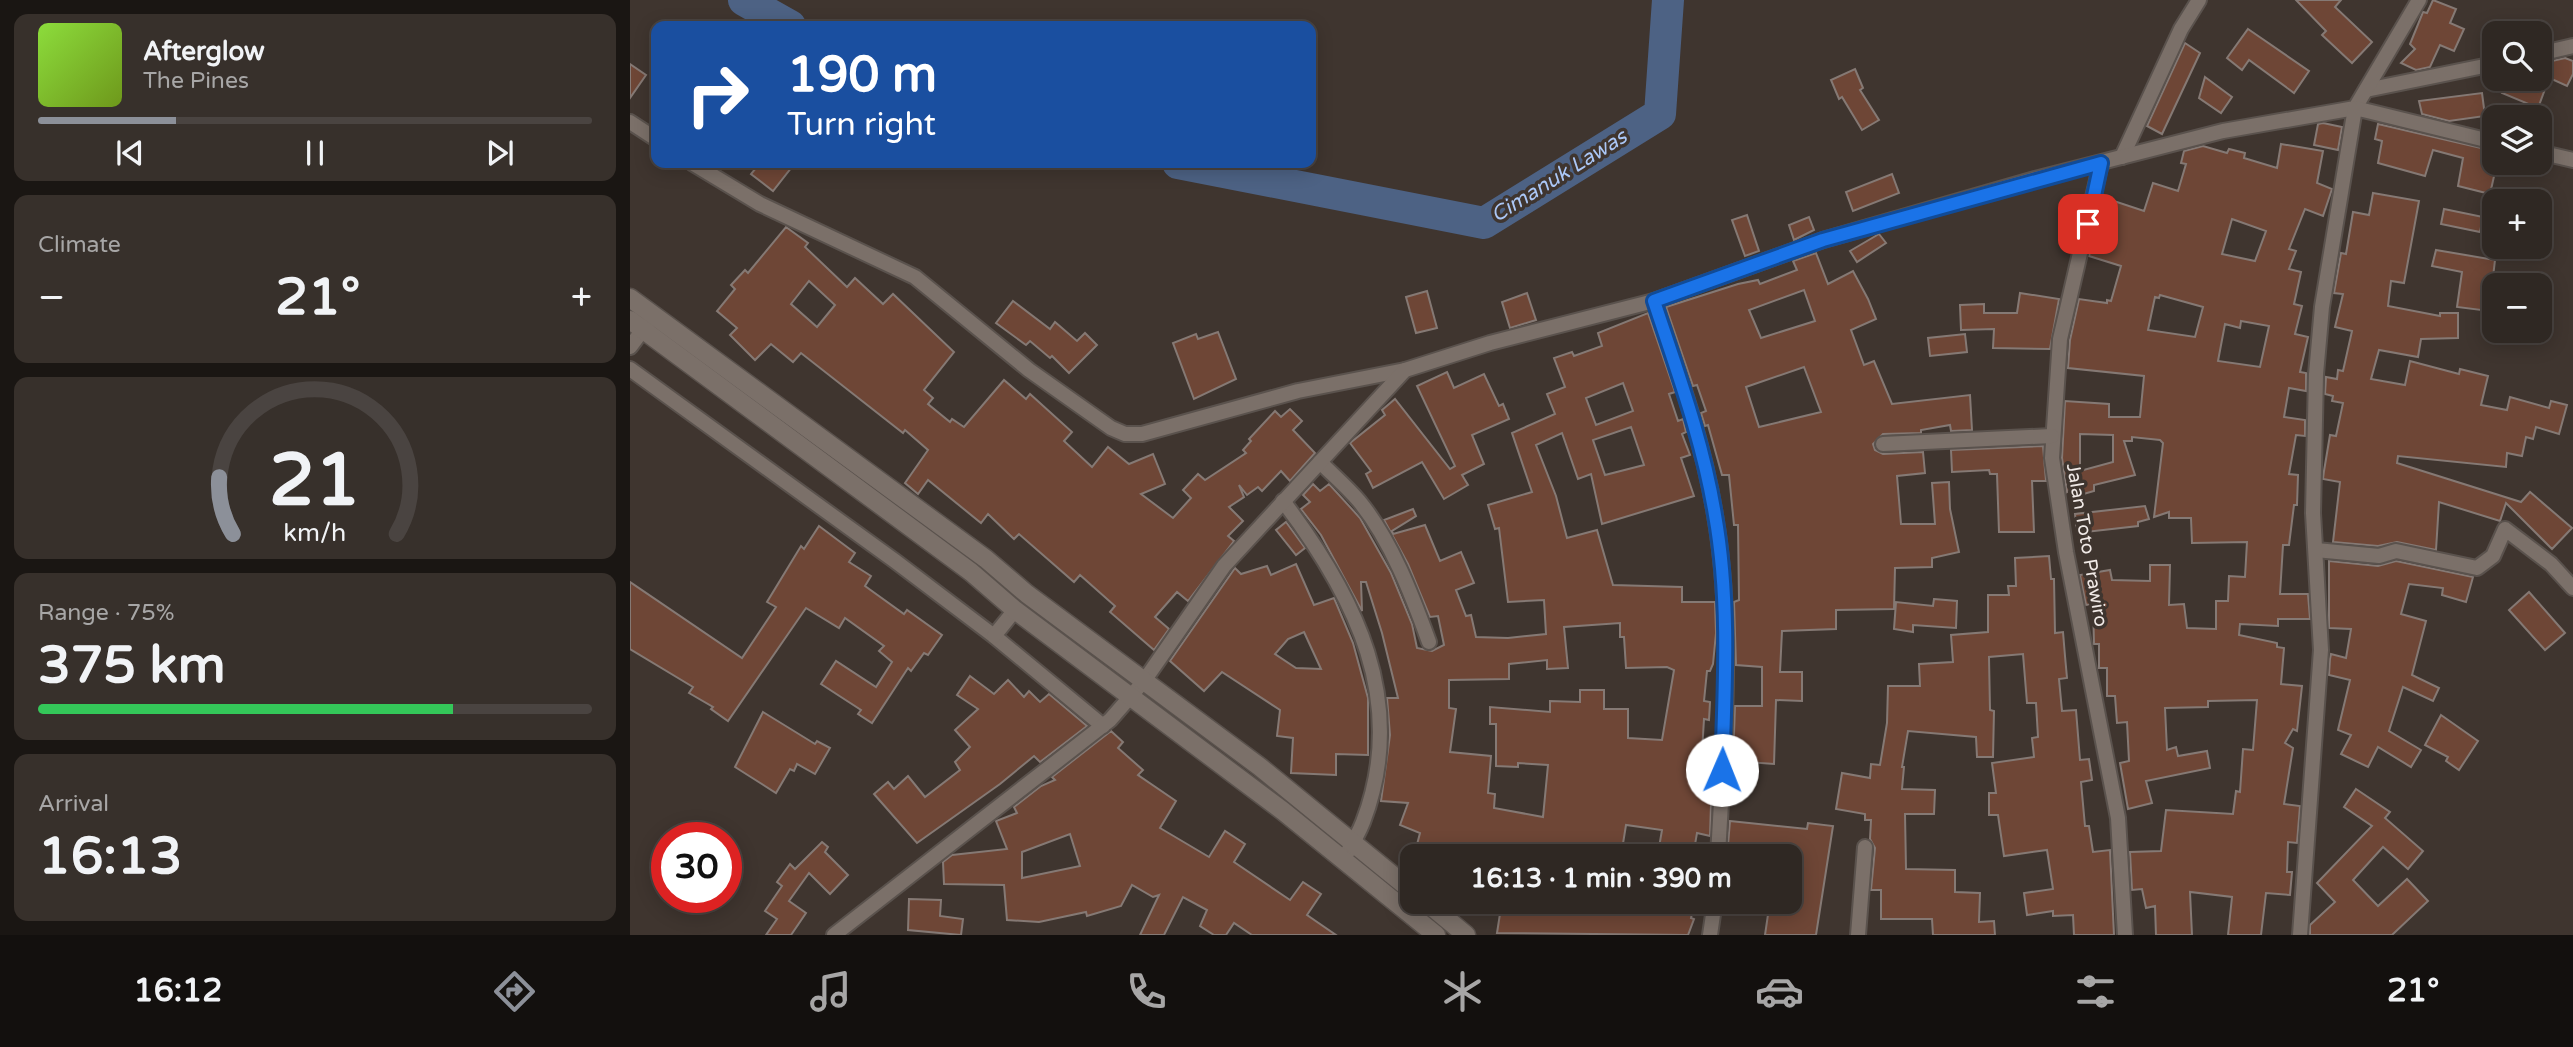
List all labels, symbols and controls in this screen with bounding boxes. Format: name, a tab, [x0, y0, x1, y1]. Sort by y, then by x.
map controls	[2482, 21, 2552, 343]
button: search	[2482, 21, 2552, 91]
text: Afterglow	[143, 36, 265, 67]
text: 190 m	[787, 46, 937, 105]
icon: right	[672, 49, 763, 140]
text: The Pines	[143, 67, 249, 95]
button: layers	[2482, 105, 2552, 175]
text: Turn right	[787, 106, 936, 144]
water label: Cimanuk Lawas	[1486, 123, 1633, 228]
icon: previous	[111, 134, 149, 172]
icon: pause	[296, 134, 334, 172]
icon: next	[481, 134, 519, 172]
button: +	[2482, 189, 2552, 259]
pin	[2058, 194, 2118, 254]
icon: arrive	[2069, 205, 2107, 243]
text: Climate	[38, 231, 121, 259]
text: 21°	[275, 266, 360, 329]
button: −	[2482, 273, 2552, 343]
text: −	[38, 275, 65, 321]
text: +	[571, 275, 592, 321]
text: 21	[269, 437, 361, 525]
street label: Jalan Toto Prawiro	[2062, 462, 2112, 628]
text: km/h	[284, 517, 346, 547]
text: Range · 75%	[38, 599, 174, 627]
text: 375 km	[38, 634, 226, 697]
position arrow	[1685, 733, 1759, 807]
text: Arrival	[38, 790, 109, 818]
speed limit sign: 30	[651, 822, 742, 913]
text: 16:13	[38, 825, 182, 888]
text: 16:13 · 1 min · 390 m	[1470, 863, 1732, 894]
icon: directions	[490, 967, 539, 1016]
icon: music	[806, 967, 855, 1016]
icon: phone	[1122, 967, 1171, 1016]
icon: climate	[1438, 967, 1487, 1016]
icon: car	[1755, 967, 1804, 1016]
icon: filters	[2071, 967, 2120, 1016]
text: 16:12	[134, 972, 222, 1010]
text: 21°	[2387, 972, 2439, 1010]

